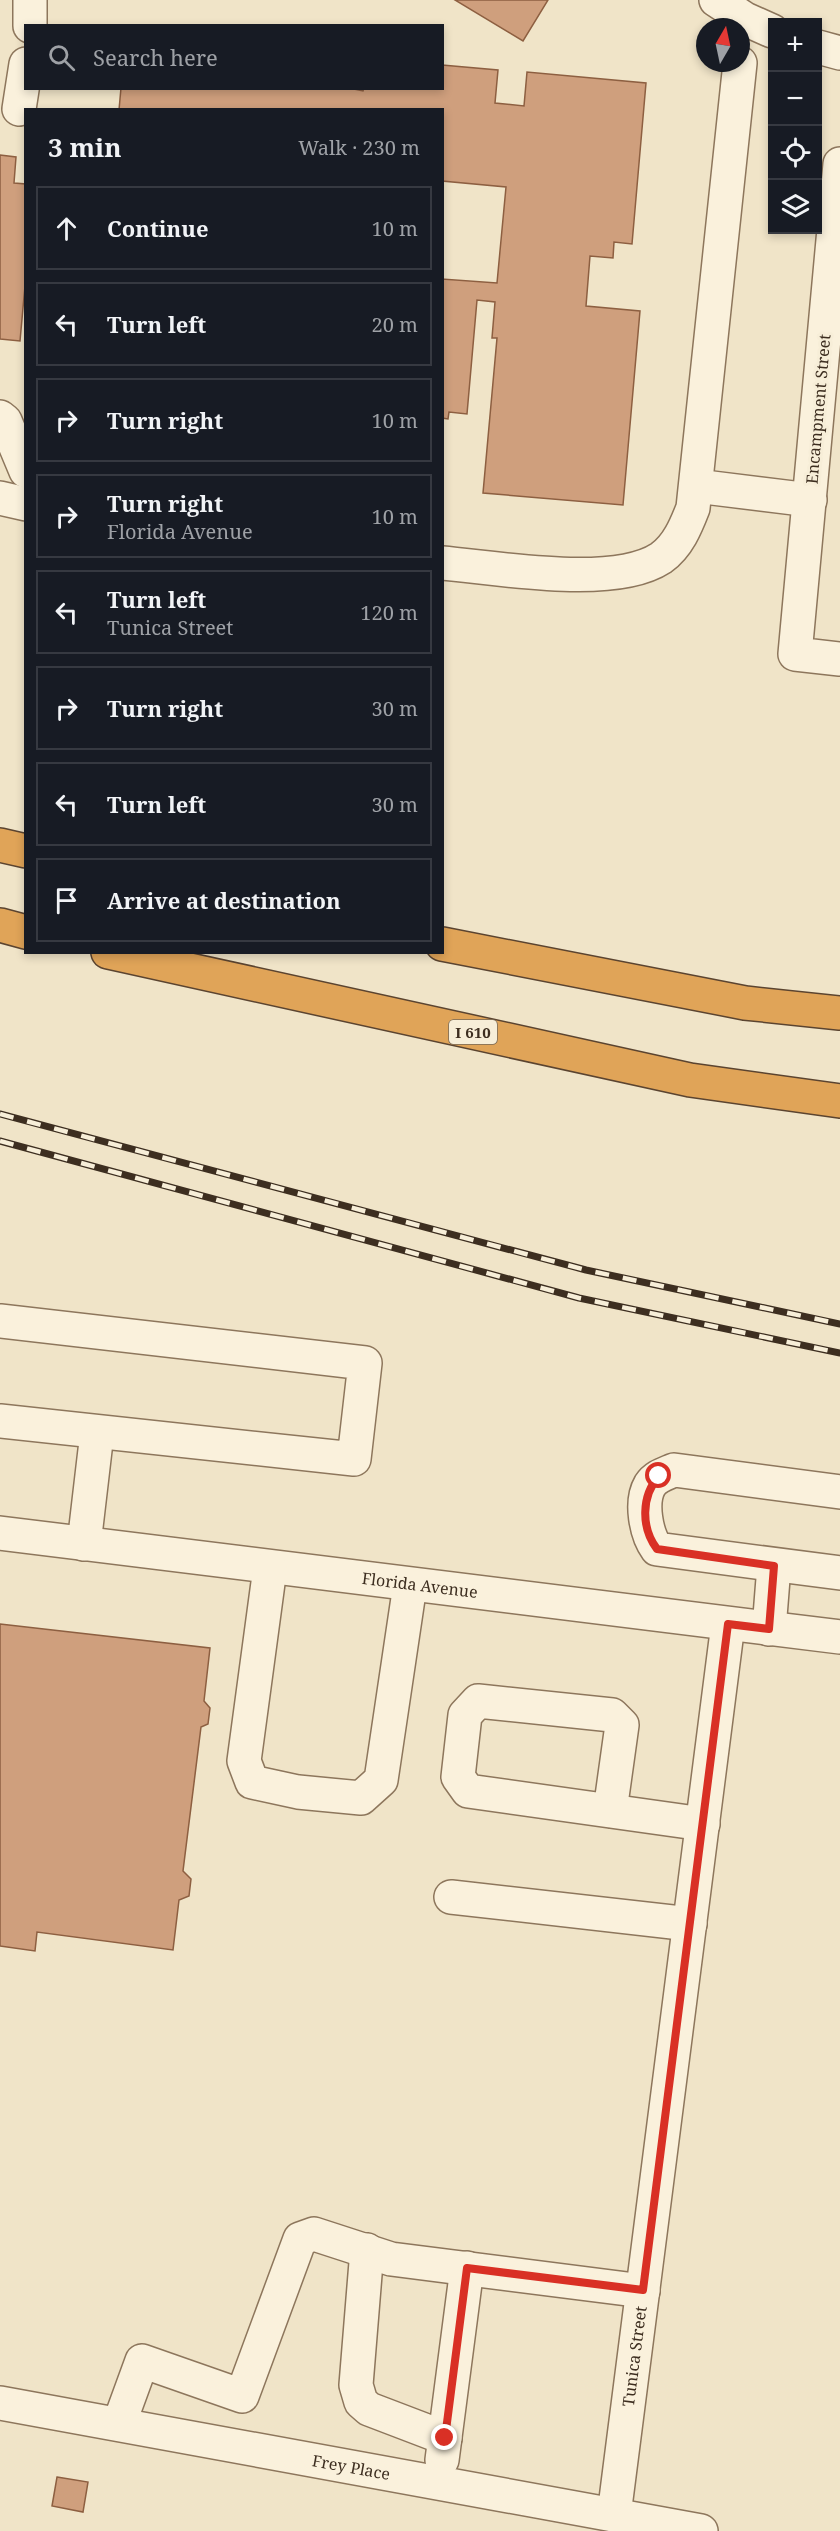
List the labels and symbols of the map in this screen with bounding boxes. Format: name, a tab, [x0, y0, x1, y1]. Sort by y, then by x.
north arrow	[696, 18, 750, 72]
street label: Encampment Street	[800, 333, 836, 485]
road number: I 610	[449, 1020, 497, 1044]
route start	[645, 1462, 671, 1488]
street label: Florida Avenue	[361, 1567, 479, 1603]
street label: Tunica Street	[617, 2304, 652, 2408]
route end	[431, 2424, 457, 2450]
street label: Frey Place	[310, 2449, 392, 2485]

